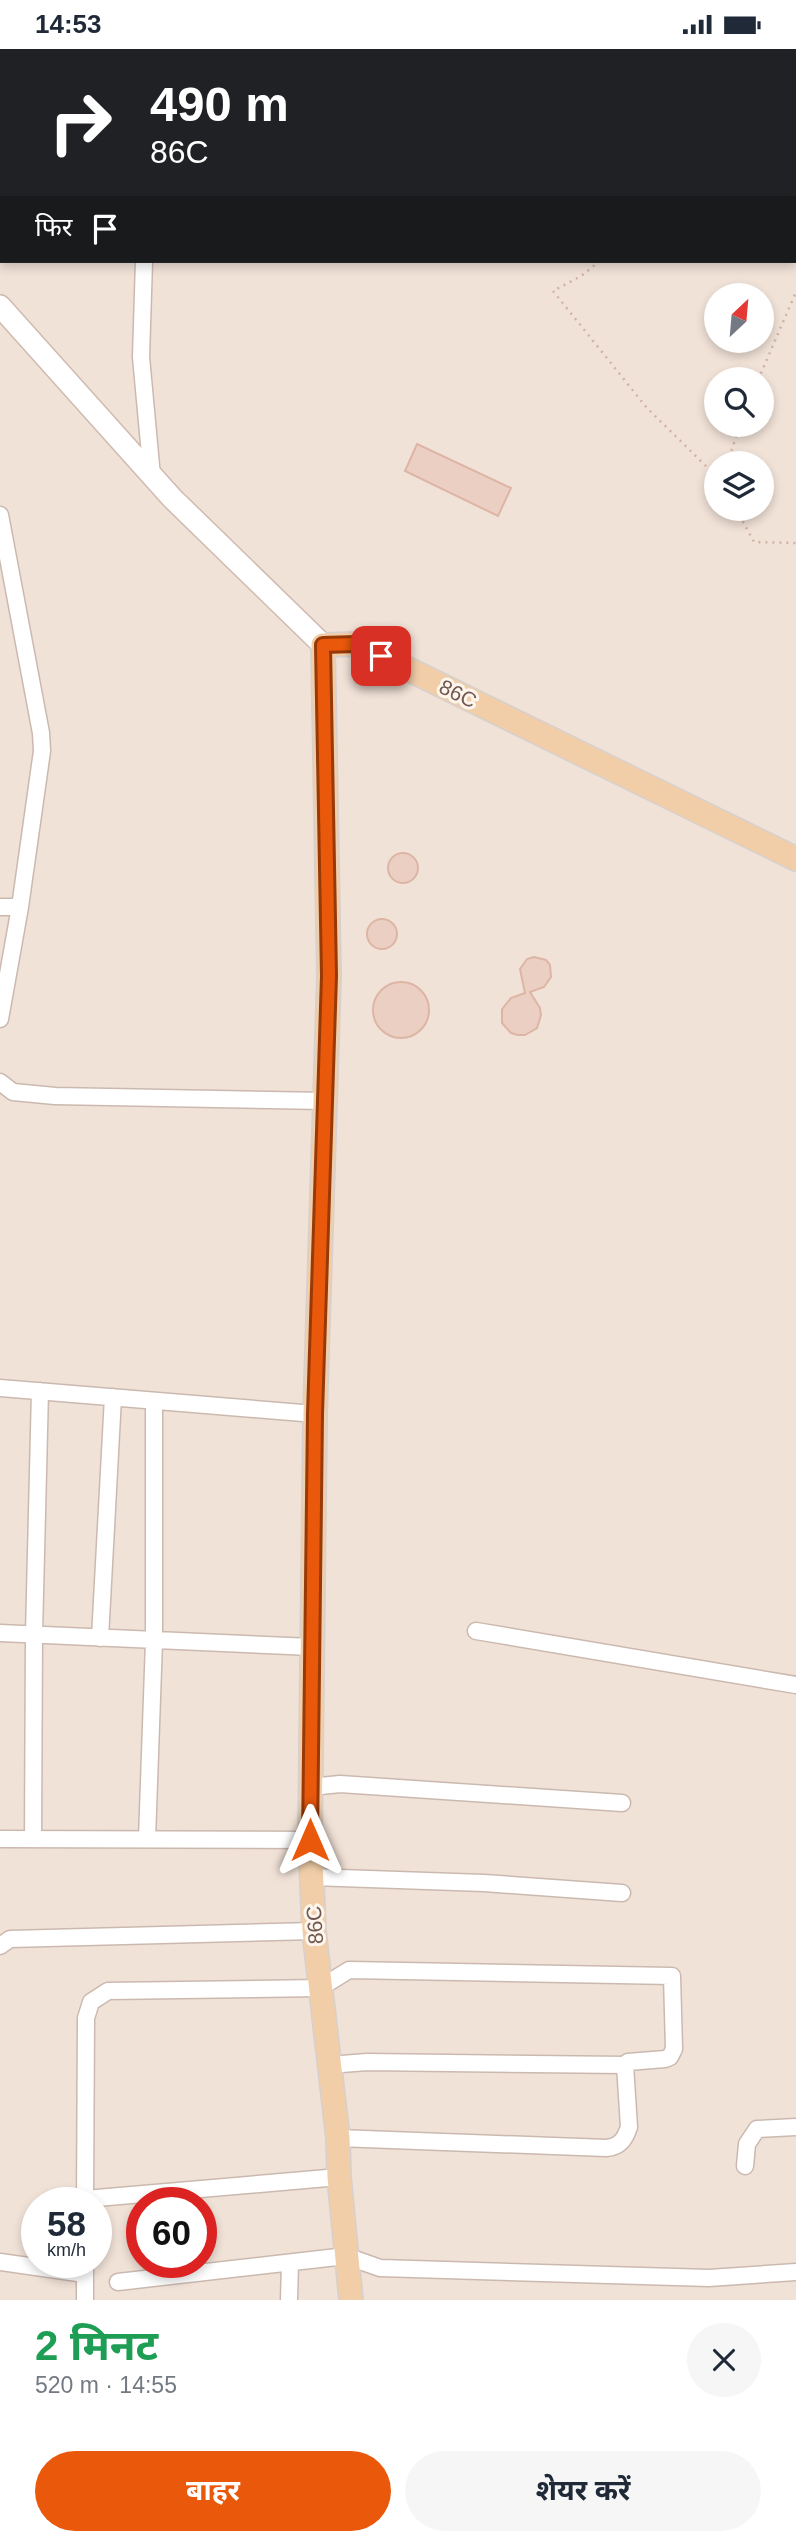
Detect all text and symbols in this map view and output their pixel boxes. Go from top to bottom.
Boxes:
text: 14:53 [35,9,102,39]
icon: right [35,77,126,168]
text: 490 m [150,77,289,131]
text: 86C [150,134,209,170]
icon: arrive [86,210,124,248]
text: फिर [35,212,72,242]
north arrow [704,283,774,353]
map controls [704,283,774,521]
button: search [704,367,774,437]
button: layers [704,451,774,521]
pin [351,626,411,686]
icon: arrive [362,637,400,675]
street label: 86C [436,675,481,712]
position arrow [273,1803,347,1877]
street label: 86C [302,1905,327,1945]
speed limit sign: 60 [126,2187,217,2278]
text: 58 [47,2204,86,2243]
text: km/h [47,2240,86,2260]
text: 2 मिनट [35,2322,158,2369]
button: close [687,2323,761,2397]
text: 520 m · 14:55 [35,2372,177,2398]
button: बाहर [35,2451,391,2531]
button: शेयर करें [405,2451,761,2531]

